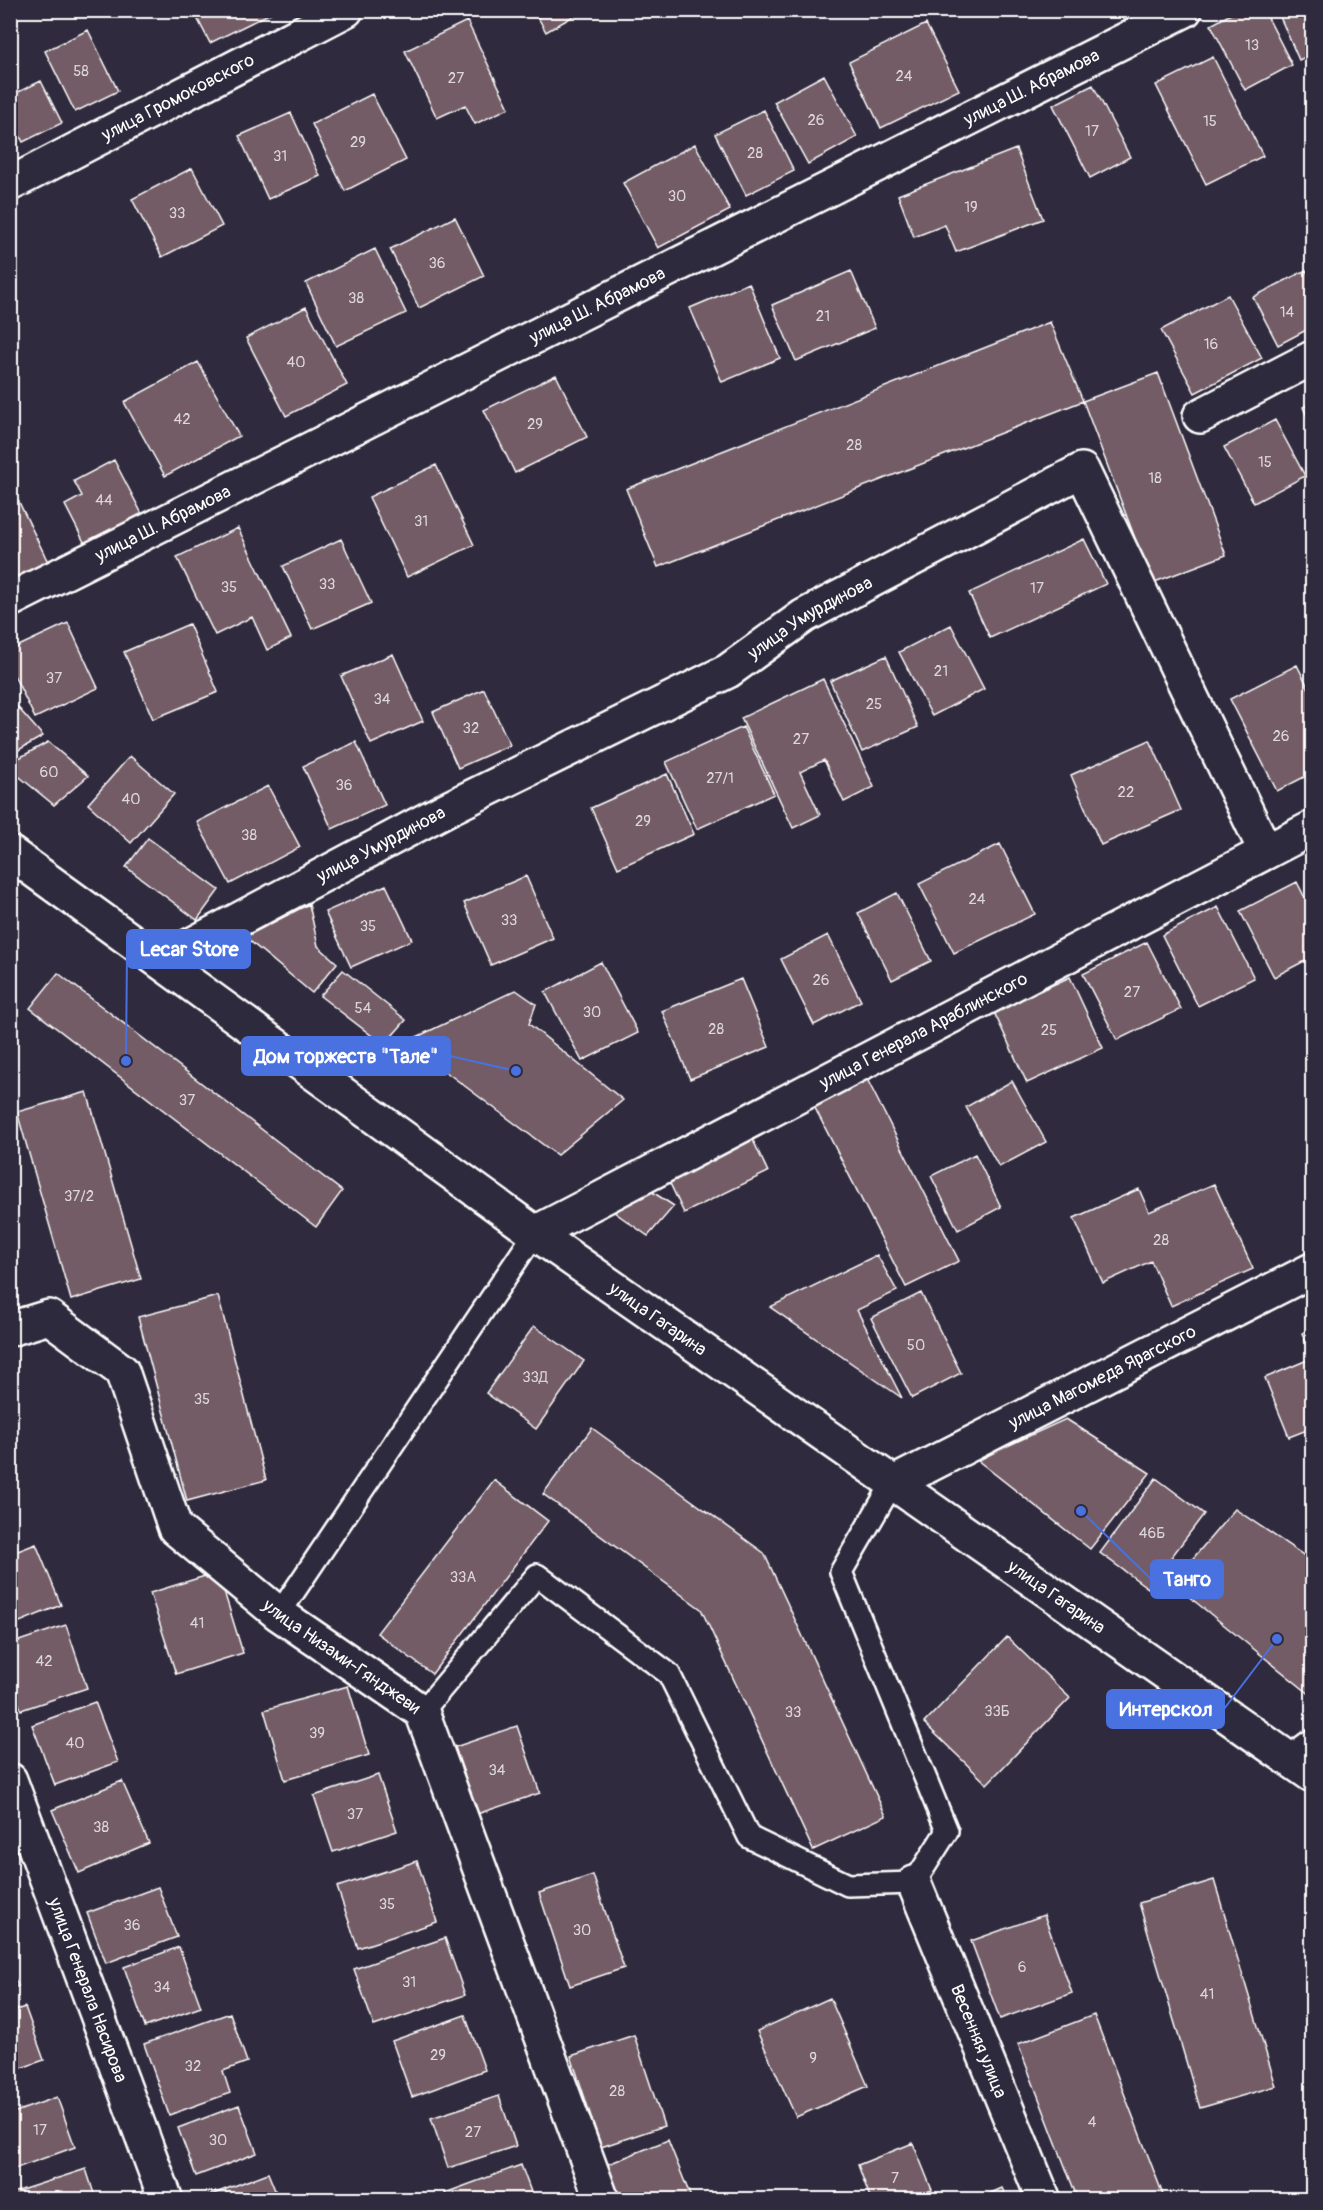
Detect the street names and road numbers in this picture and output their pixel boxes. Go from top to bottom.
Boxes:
street label: улица Ш. Абрамова [959,44,1103,132]
street label: улица Громоковского [97,48,259,147]
street label: улица Ш. Абрамова [525,262,669,350]
street label: улица Ш. Абрамова [90,480,235,568]
street label: улица Умурдинова [743,571,876,666]
street label: улица Умурдинова [312,801,449,889]
street label: улица Генерала Араблинского [815,967,1032,1095]
street label: улица Гагарина [603,1277,711,1361]
street label: улица Магомеда Ярагского [1004,1320,1200,1435]
street label: улица Гагарина [1002,1555,1110,1639]
street label: улица Низами-Гянджеви [257,1594,425,1720]
street label: улица Генерала Насирова [42,1894,132,2086]
street label: Весенняя улица [945,1981,1012,2102]

